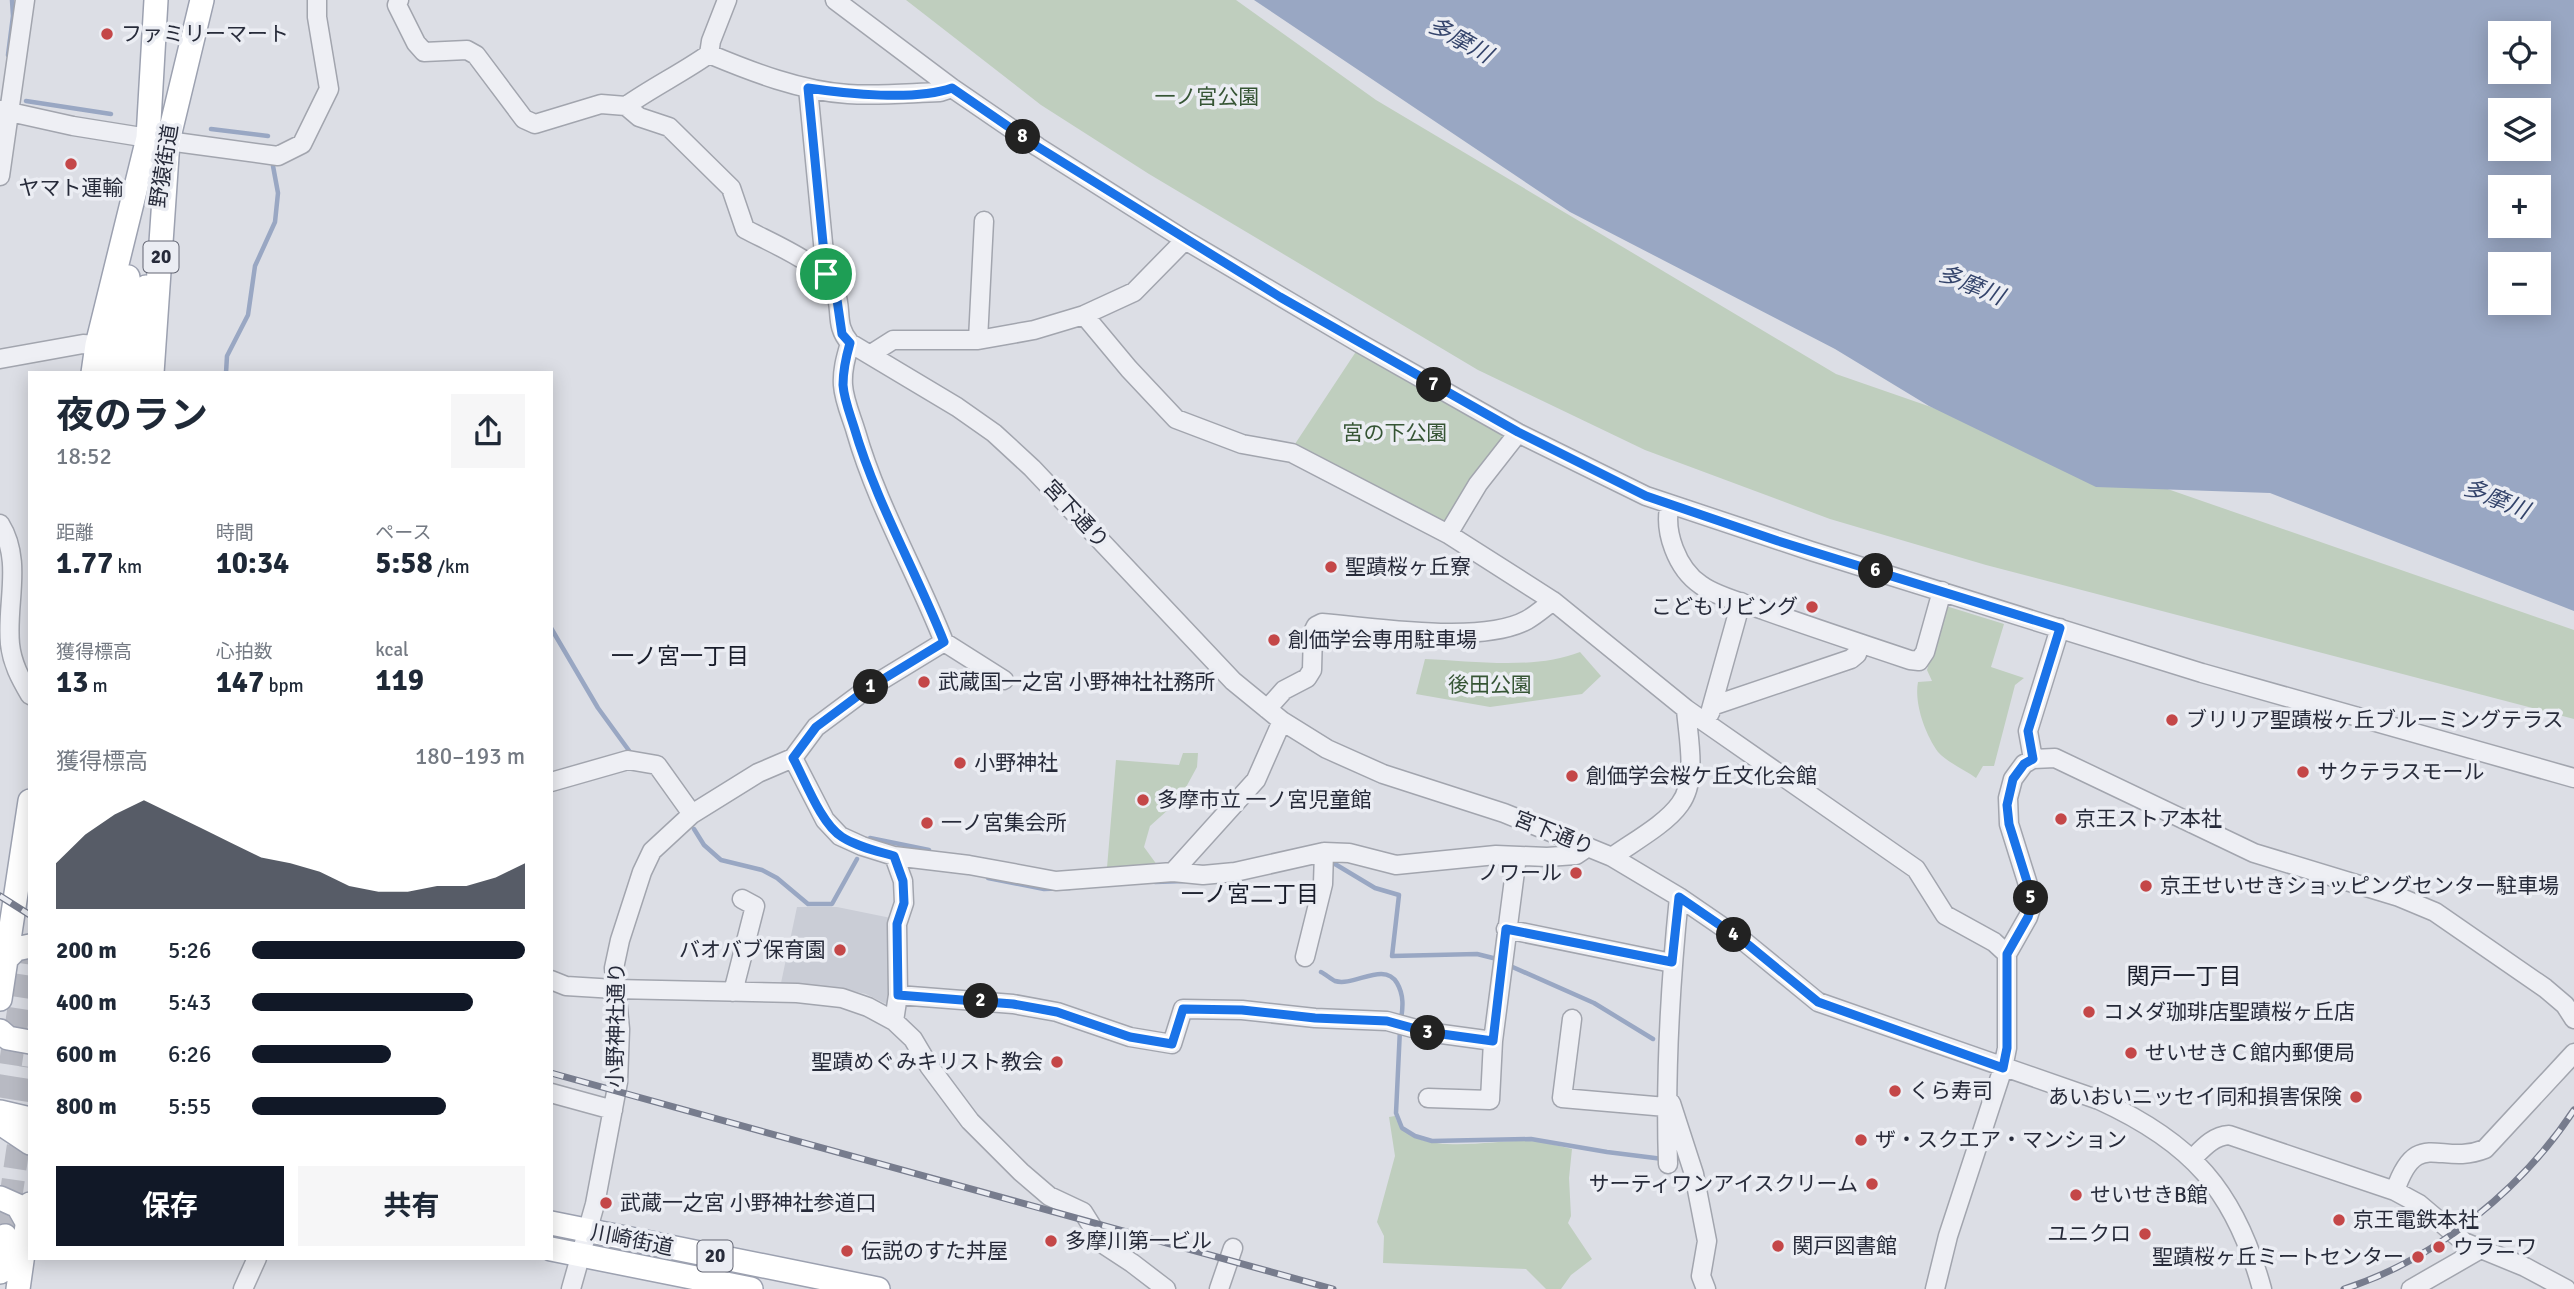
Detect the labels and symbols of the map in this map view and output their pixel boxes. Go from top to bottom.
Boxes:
water label: 多摩川 [1423,11,1500,71]
place label: ファミリーマート [121,21,289,47]
marker: ファミリーマート [99,26,115,42]
park label: 一ノ宮公園 [1155,84,1260,110]
pin: 8 [1006,120,1040,154]
street label: 野猿街道 [145,122,183,210]
marker: ヤマト運輸 [63,156,79,172]
place label: ヤマト運輸 [19,175,124,201]
road number: 20 [144,242,178,272]
pin [796,244,856,304]
water label: 多摩川 [1934,259,2011,312]
pin: 7 [1416,368,1452,402]
park label: 宮の下公園 [1343,420,1448,446]
water label: 多摩川 [2459,473,2536,526]
street label: 宮下通り [1038,474,1114,554]
place label: 聖蹟桜ヶ丘寮 [1345,554,1471,580]
pin: 6 [1858,554,1894,588]
marker: 聖蹟桜ヶ丘寮 [1323,559,1339,575]
place label: こどもリビング [1651,594,1798,620]
marker: こどもリビング [1804,599,1820,615]
place label: 創価学会専用駐車場 [1288,627,1477,653]
marker: 創価学会専用駐車場 [1266,632,1282,648]
district label: 一ノ宮一丁目 [611,642,749,671]
place label: 武蔵国一之宮 小野神社社務所 [938,669,1216,695]
pin: 1 [854,670,888,704]
park label: 後田公園 [1448,672,1532,698]
marker: 武蔵国一之宮 小野神社社務所 [916,674,932,690]
place label: ブリリア聖蹟桜ヶ丘ブルーミングテラス [2186,707,2564,733]
marker: ブリリア聖蹟桜ヶ丘ブルーミングテラス [2164,712,2180,728]
place label: 小野神社 [974,750,1058,776]
marker: 小野神社 [952,755,968,771]
place label: サクテラスモール [2317,759,2485,785]
place label: 創価学会桜ケ丘文化会館 [1586,763,1817,789]
marker: サクテラスモール [2295,764,2311,780]
marker: 創価学会桜ケ丘文化会館 [1564,768,1580,784]
place label: 多摩市立 一ノ宮児童館 [1157,787,1372,813]
marker: 多摩市立 一ノ宮児童館 [1135,792,1151,808]
street label: 宮下通り [1510,805,1598,861]
place label: 京王ストア本社 [2075,806,2222,832]
place label: 一ノ宮集会所 [941,810,1067,836]
marker: 京王ストア本社 [2053,811,2069,827]
marker: 一ノ宮集会所 [919,815,935,831]
place label: ノワール [1478,860,1562,886]
marker: ノワール [1568,865,1584,881]
place label: 京王せいせきショッピングセンター駐車場 [2160,873,2559,899]
marker: 京王せいせきショッピングセンター駐車場 [2138,878,2154,894]
district label: 一ノ宮二丁目 [1181,880,1319,909]
pin: 5 [2014,880,2048,916]
pin: 4 [1716,918,1752,953]
place label: バオバブ保育園 [679,937,826,963]
marker: バオバブ保育園 [832,942,848,958]
street label: 小野神社通り [602,962,630,1088]
district label: 関戸一丁目 [2127,962,2242,991]
pin: 2 [964,984,998,1018]
place label: コメダ珈琲店聖蹟桜ヶ丘店 [2103,999,2355,1025]
marker: コメダ珈琲店聖蹟桜ヶ丘店 [2081,1004,2097,1020]
pin: 3 [1410,1016,1446,1050]
place label: せいせきＣ館内郵便局 [2145,1040,2355,1066]
marker: せいせきＣ館内郵便局 [2123,1045,2139,1061]
place label: 聖蹟めぐみキリスト教会 [811,1049,1043,1075]
marker: 聖蹟めぐみキリスト教会 [1049,1054,1065,1070]
place label: くら寿司 [1909,1078,1993,1104]
marker: くら寿司 [1887,1083,1903,1099]
place label: あいおいニッセイ同和損害保険 [2048,1084,2342,1110]
marker: あいおいニッセイ同和損害保険 [2348,1089,2364,1105]
place label: ザ・スクエア・マンション [1875,1127,2127,1153]
marker: ザ・スクエア・マンション [1853,1132,1869,1148]
place label: サーティワンアイスクリーム [1589,1171,1858,1197]
marker: サーティワンアイスクリーム [1864,1176,1880,1192]
place label: せいせきB館 [2090,1182,2208,1208]
marker: せいせきB館 [2068,1187,2084,1203]
place label: 武蔵一之宮 小野神社参道口 [620,1190,877,1216]
marker: 武蔵一之宮 小野神社参道口 [598,1195,614,1211]
place label: 京王電鉄本社 [2353,1207,2479,1233]
marker: 京王電鉄本社 [2331,1212,2347,1228]
street label: 川崎街道 [588,1219,676,1261]
place label: ユニクロ [2047,1221,2131,1247]
marker: ユニクロ [2137,1226,2153,1242]
place label: 多摩川第一ビル [1065,1228,1212,1254]
marker: 多摩川第一ビル [1043,1233,1059,1249]
place label: 関戸図書館 [1792,1233,1897,1259]
place label: ウラニワ [2453,1234,2537,1260]
place label: 伝説のすた丼屋 [861,1238,1008,1264]
marker: 関戸図書館 [1770,1238,1786,1254]
marker: ウラニワ [2431,1239,2447,1255]
road number: 20 [698,1240,732,1272]
marker: 伝説のすた丼屋 [839,1243,855,1259]
place label: 聖蹟桜ヶ丘ミートセンター [2152,1244,2404,1270]
marker: 聖蹟桜ヶ丘ミートセンター [2410,1249,2426,1265]

